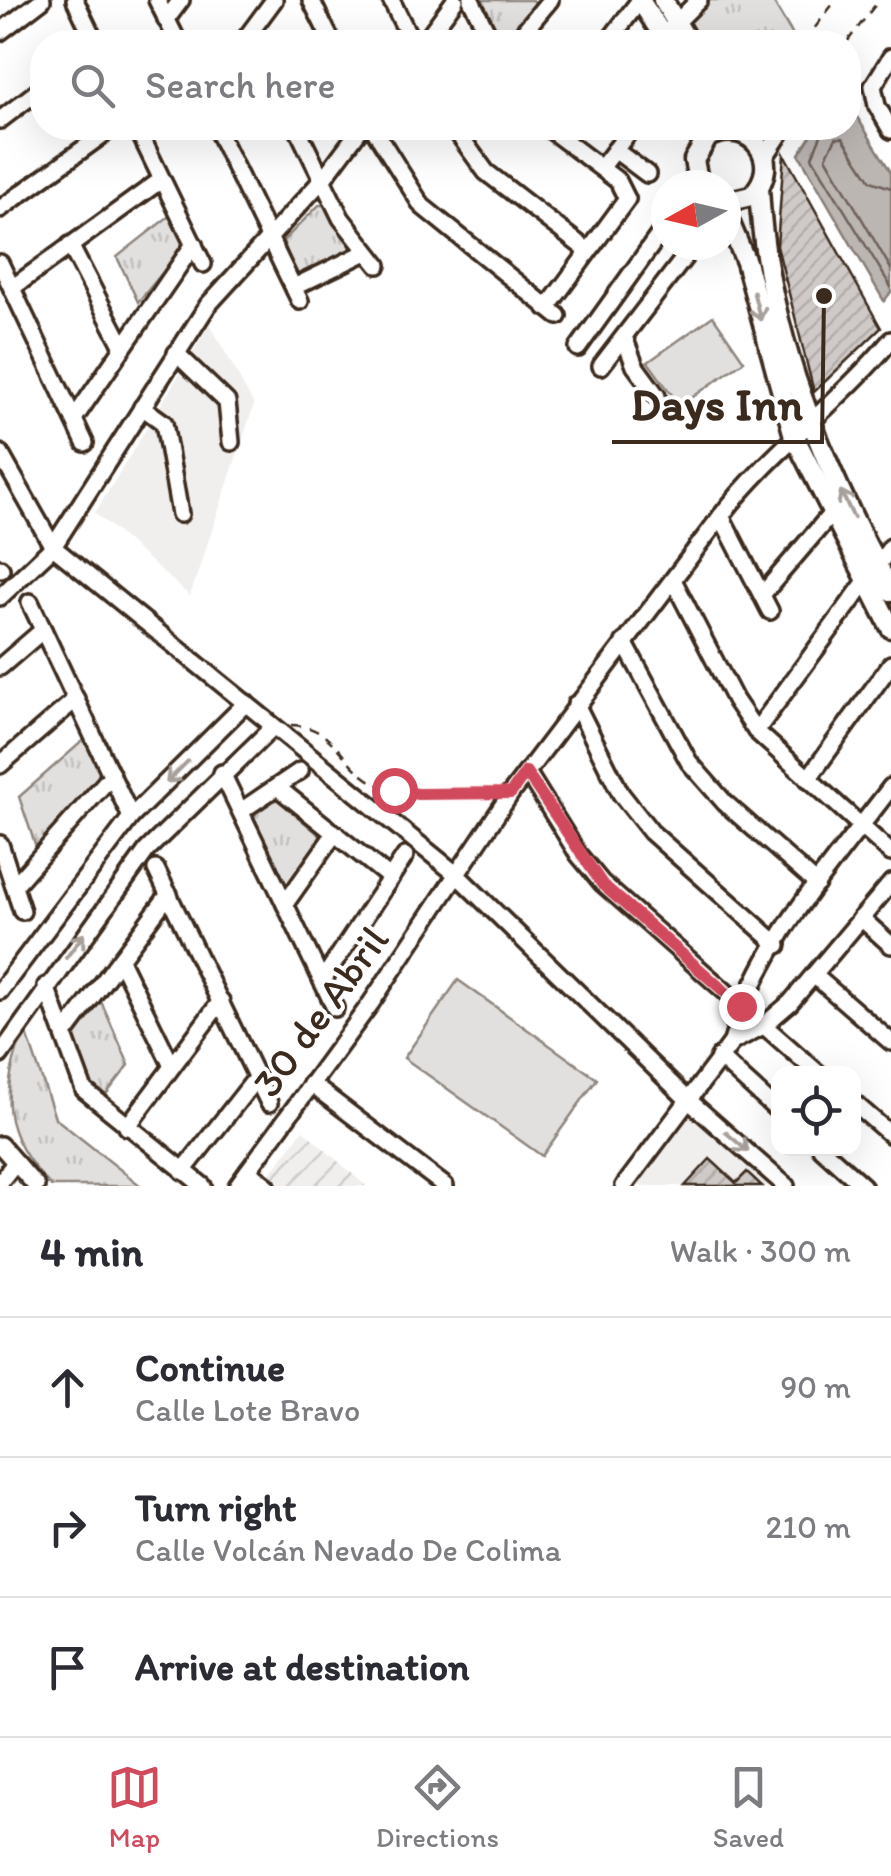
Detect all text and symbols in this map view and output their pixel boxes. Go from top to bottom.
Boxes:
search box [30,30,861,140]
icon: search [65,58,120,113]
text: Search here [145,62,336,108]
north arrow [651,170,741,260]
one-way arrow [748,290,767,321]
callout: Days Inn [612,367,822,442]
text: Days Inn [631,377,803,431]
one-way arrow [837,490,856,519]
one-way arrow [165,759,189,783]
route start [372,768,418,814]
street label: 30 de Abril [241,916,399,1106]
one-way arrow [65,933,86,960]
route end [719,984,765,1030]
map controls [771,1066,861,1156]
button: locate [771,1066,861,1156]
one-way arrow [723,1131,749,1153]
text: 4 min [40,1226,143,1277]
text: Walk · 300 m [670,1232,851,1270]
text: Continue [135,1345,285,1391]
icon: ahead [40,1360,95,1415]
text: 90 m [780,1368,851,1406]
text: Calle Lote Bravo [135,1391,360,1429]
text: Turn right [135,1485,297,1531]
icon: right [40,1500,95,1555]
text: 210 m [765,1508,851,1546]
text: Calle Volcán Nevado De Colima [135,1531,562,1569]
icon: arrive [40,1640,95,1695]
text: Arrive at destination [135,1644,470,1690]
tab: Map [107,1760,162,1854]
tab: Directions [376,1760,499,1854]
tab: Saved [713,1760,784,1854]

